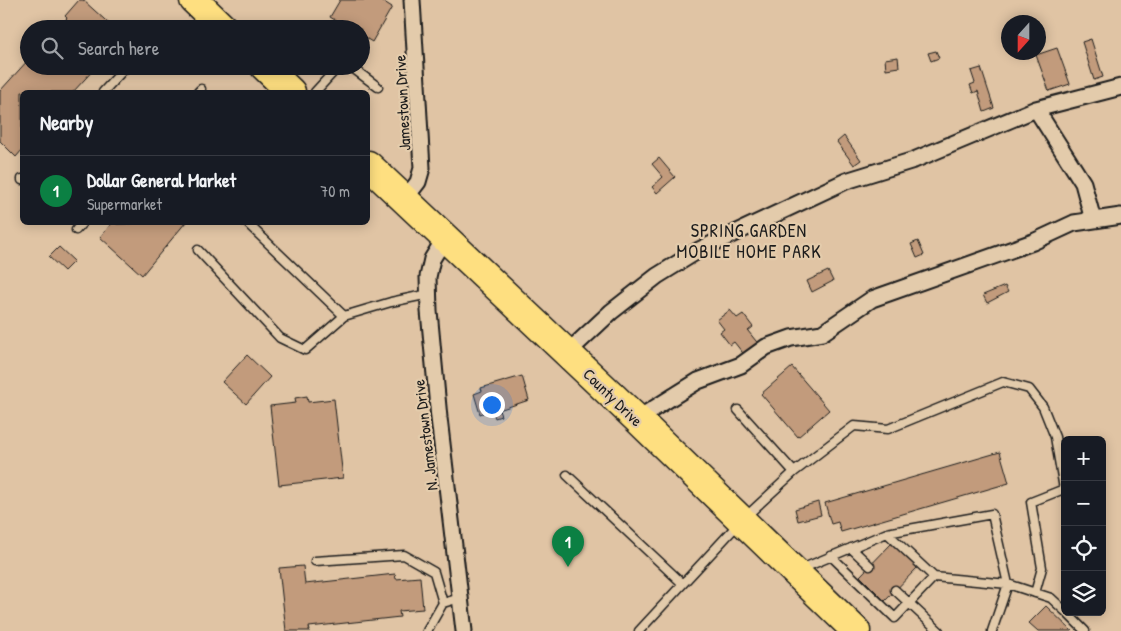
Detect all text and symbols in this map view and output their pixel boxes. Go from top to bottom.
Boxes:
north arrow [1001,15,1046,60]
search box [20,20,370,75]
icon: search [38,34,66,62]
text: Search here [78,35,159,61]
street label: Jamestown Drive [388,54,415,152]
text: Nearby [40,108,93,137]
text: Dollar General Market [87,167,236,193]
text: 1 [53,180,59,202]
text: 70 m [320,180,350,202]
text: Supermarket [87,193,162,215]
district label: SPRING GARDEN MOBILE HOME PARK [676,218,822,264]
street label: County Drive [578,363,648,431]
street label: N. Jamestown Drive [407,378,443,492]
your location [479,392,505,418]
map controls [1061,436,1106,616]
button: + [1061,436,1106,481]
button: − [1061,481,1106,526]
pin: 1 [552,526,584,567]
button: locate [1061,526,1106,571]
button: layers [1061,571,1106,616]

